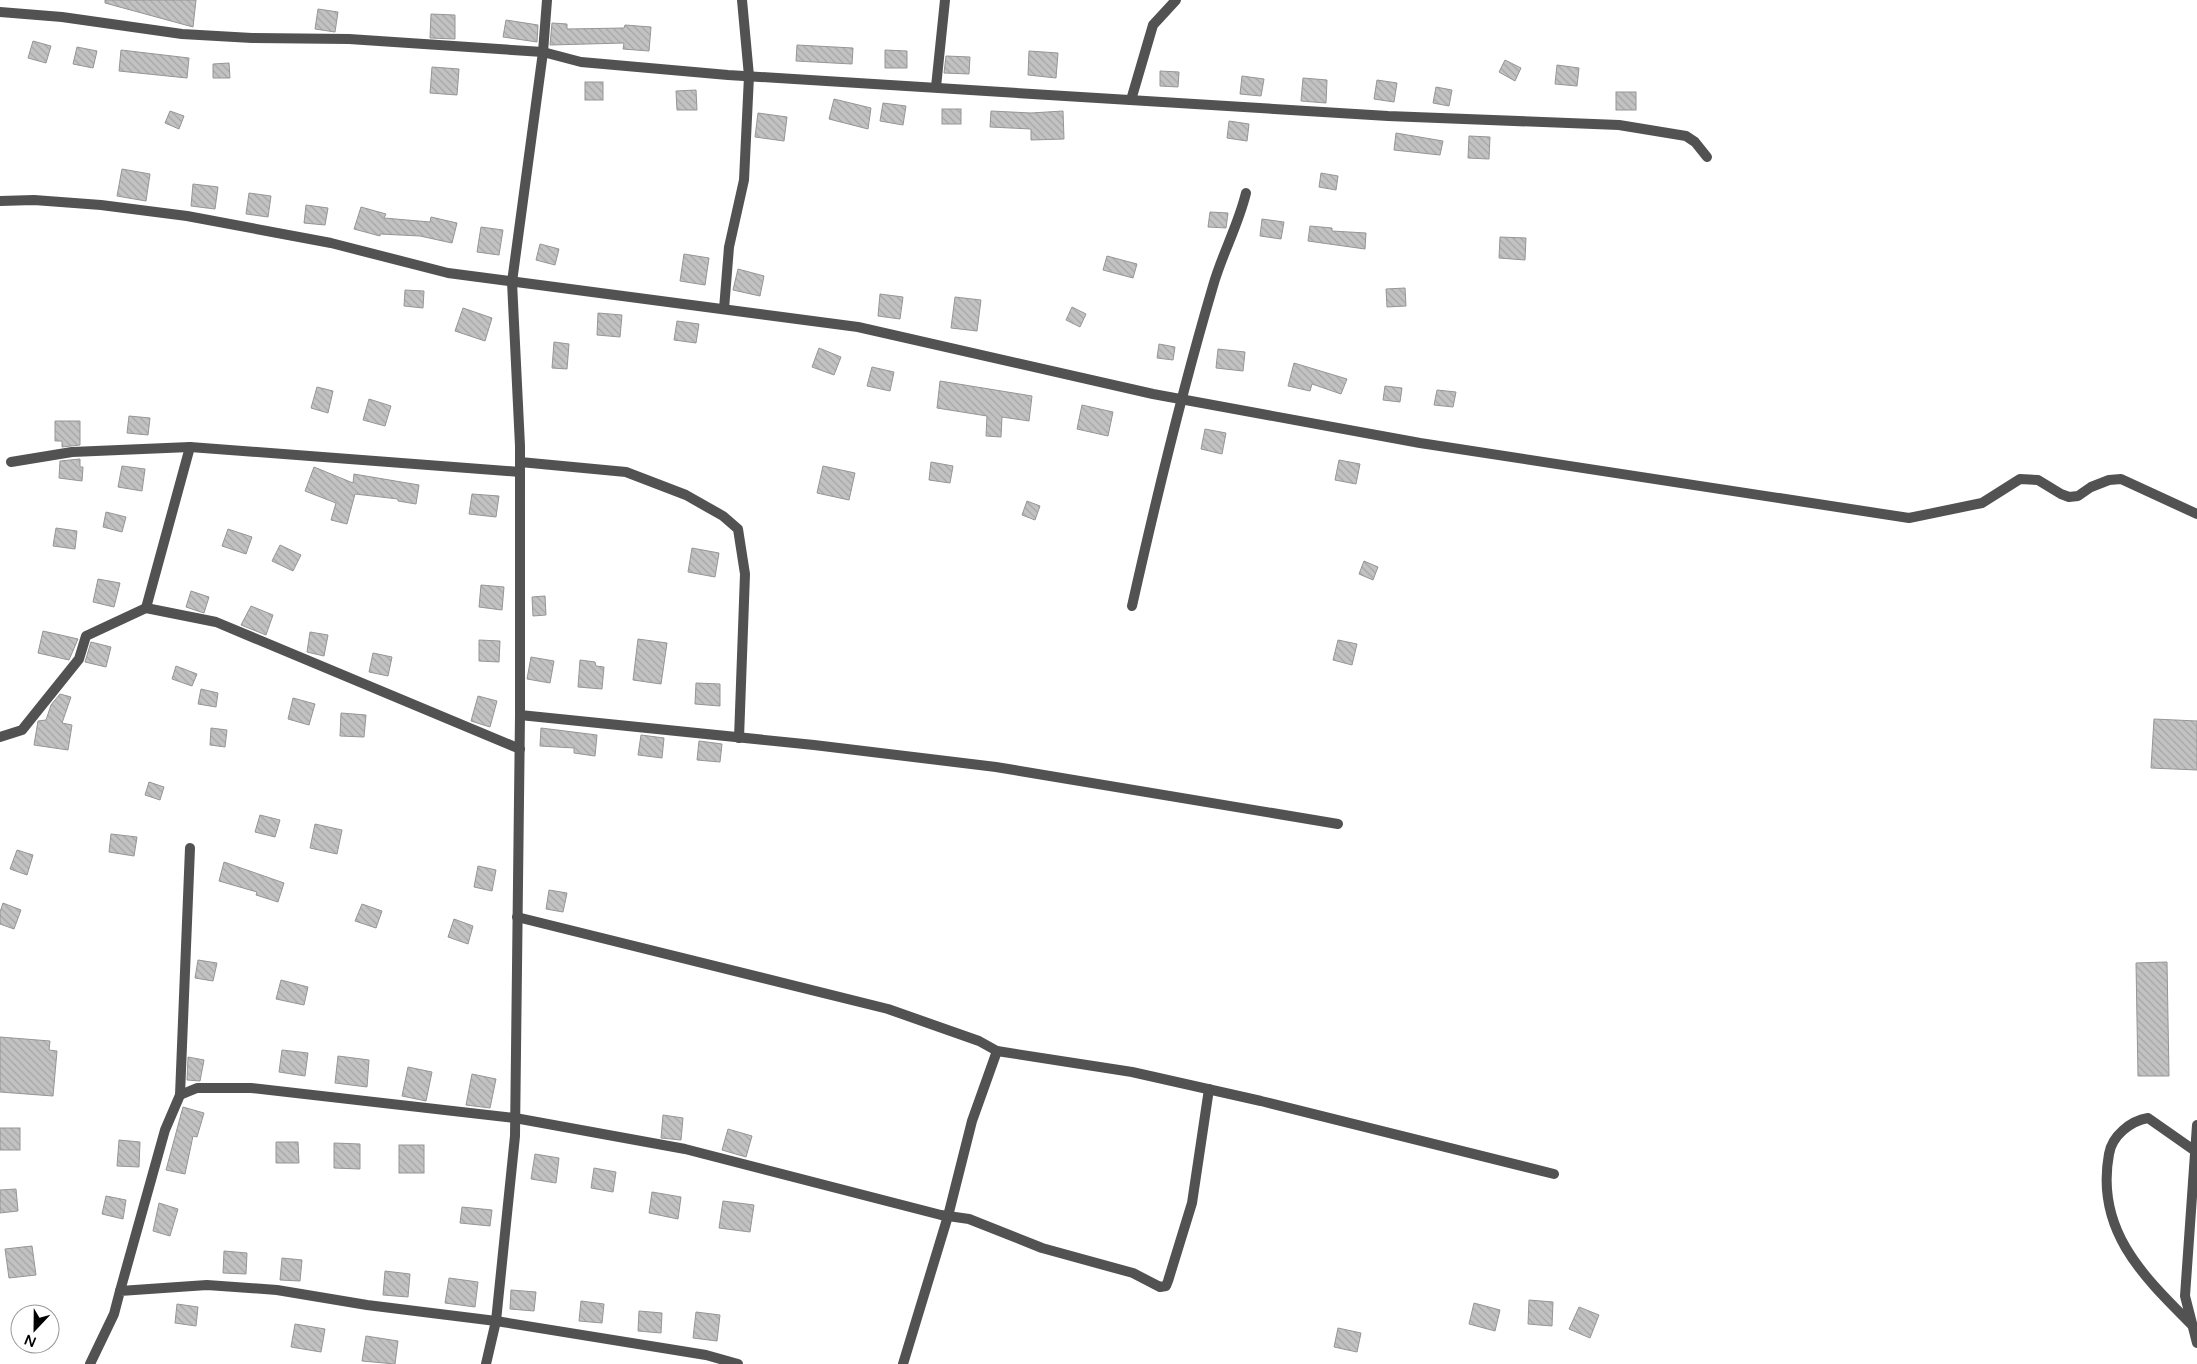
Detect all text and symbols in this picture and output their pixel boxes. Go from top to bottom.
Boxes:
north arrow [10,1304,60,1354]
text: N [22,1331,39,1351]

